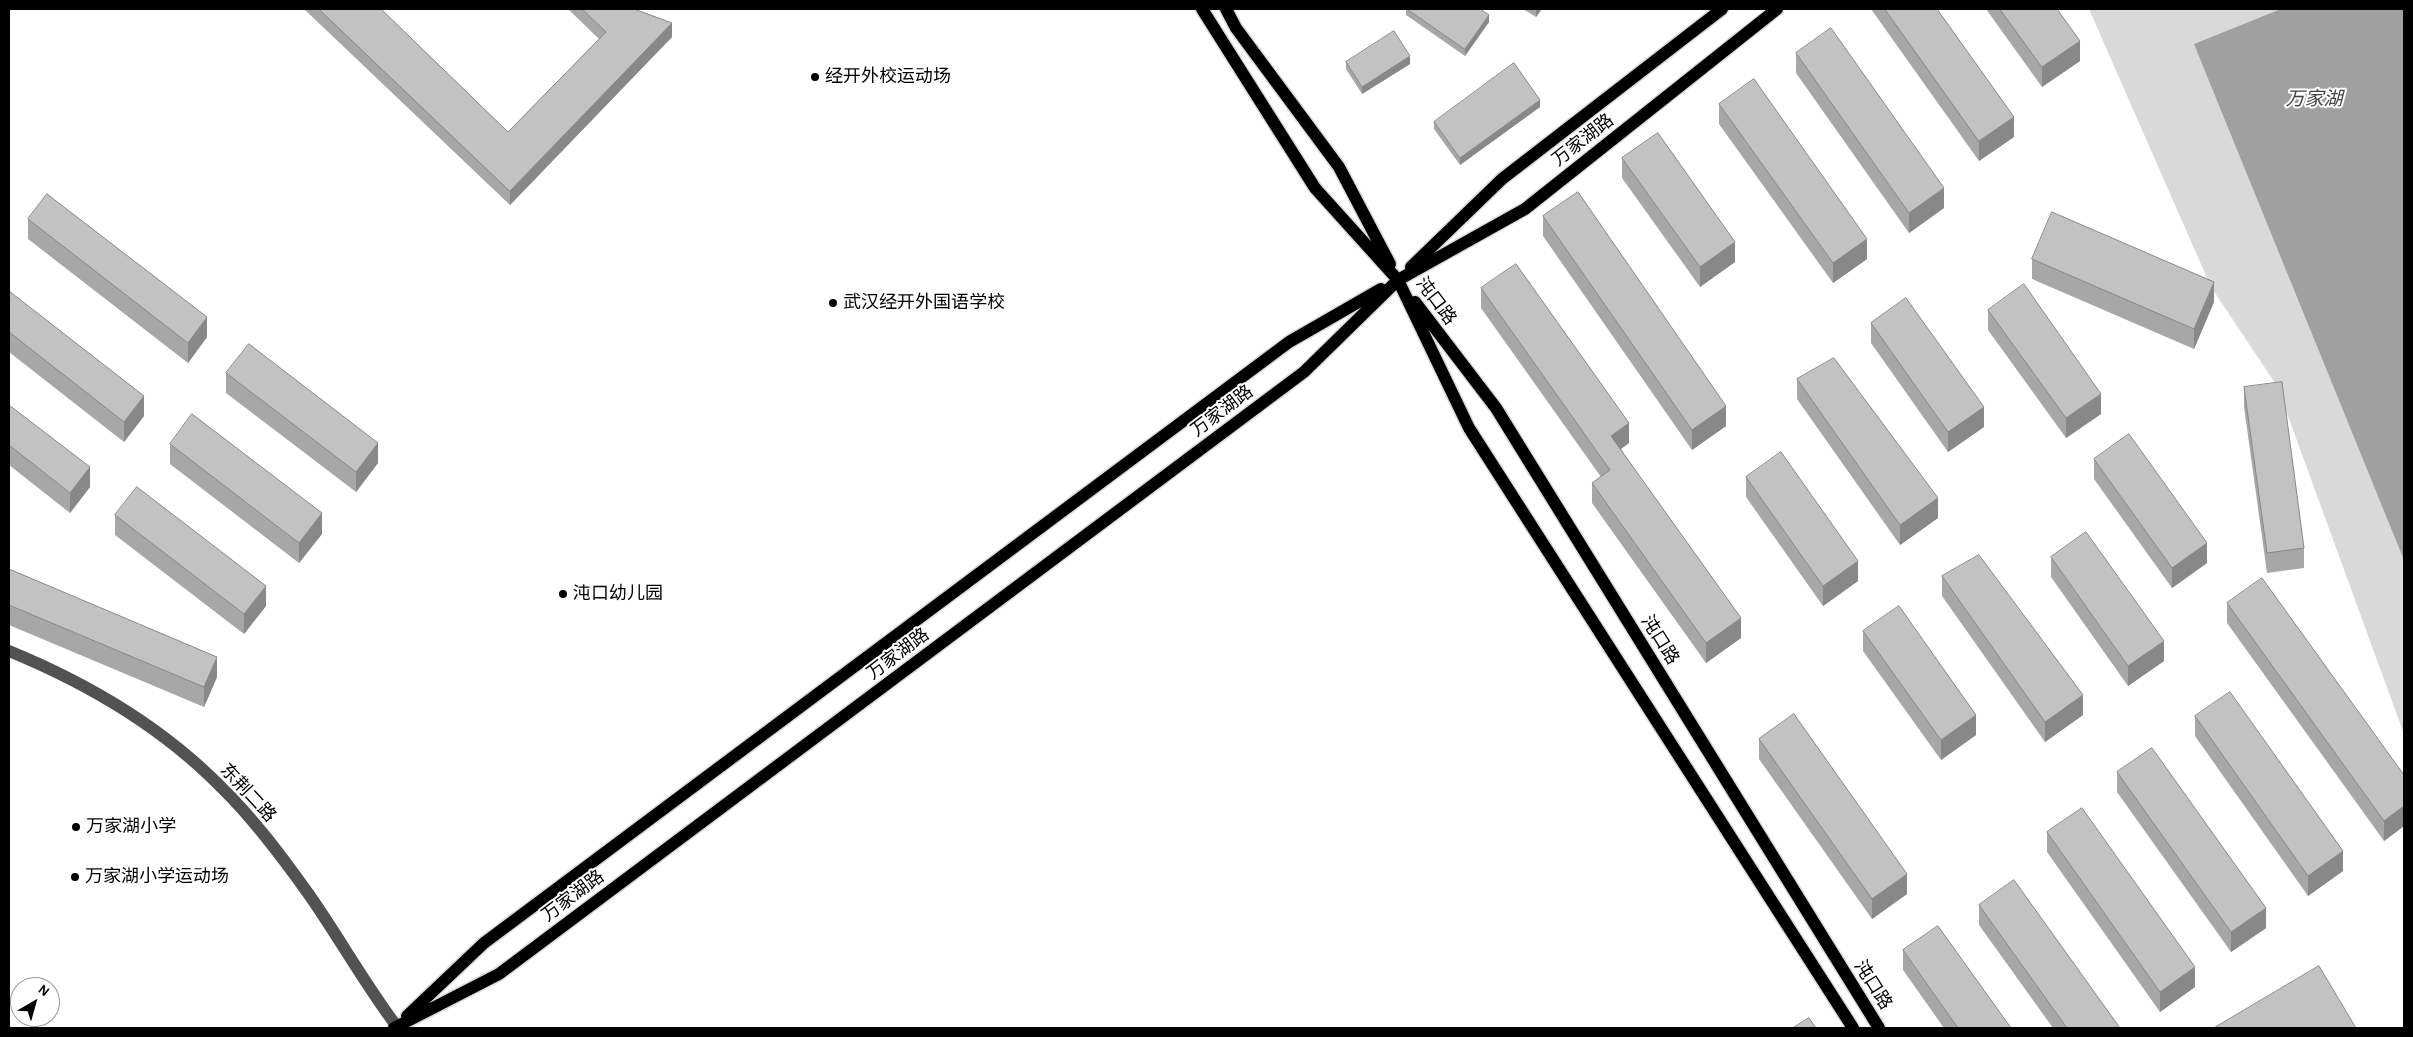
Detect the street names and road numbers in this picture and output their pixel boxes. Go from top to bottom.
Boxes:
street label: 万家湖路 [1548,109,1618,171]
street label: 沌口路 [1411,273,1461,329]
street label: 万家湖路 [1187,381,1257,441]
street label: 沌口路 [1637,611,1683,669]
street label: 万家湖路 [863,624,933,684]
street label: 东荆二路 [216,759,280,827]
street label: 万家湖路 [538,866,608,926]
street label: 沌口路 [1850,956,1896,1014]

